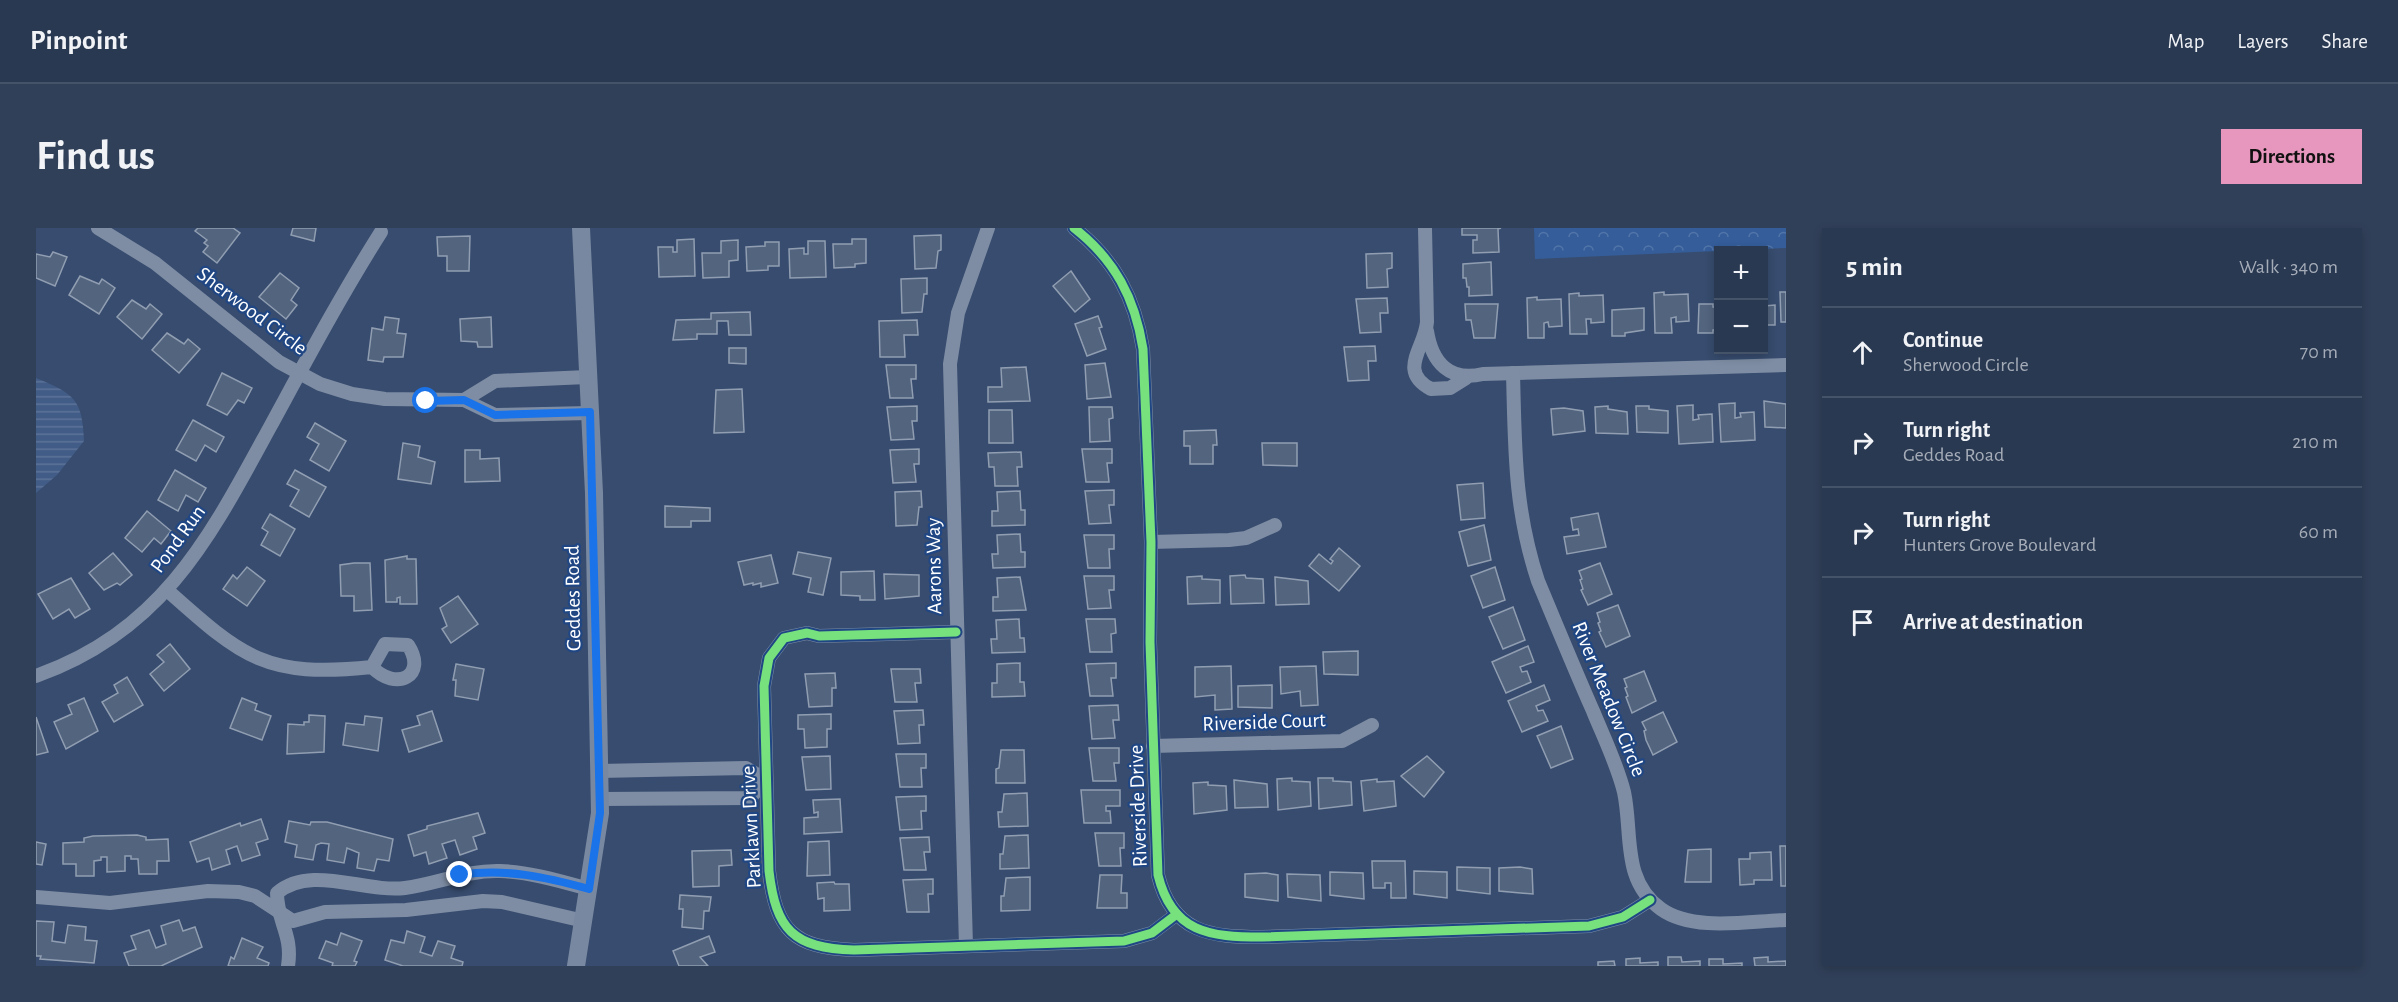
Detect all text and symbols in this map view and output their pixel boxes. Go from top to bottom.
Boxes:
text: Pinpoint [30,27,128,55]
text: Map [2168,31,2204,52]
text: Layers [2237,31,2288,52]
text: Share [2321,31,2368,52]
button: Directions [2221,129,2362,184]
text: Find us [36,135,155,177]
map controls [1714,246,1768,354]
button: + [1714,246,1768,300]
text: 5 min [1846,254,1903,280]
text: Walk · 340 m [2239,257,2338,277]
street label: Sherwood Circle [193,263,311,359]
button: − [1714,300,1768,354]
text: Continue [1903,329,1983,351]
icon: ahead [1846,336,1879,369]
text: 70 m [2300,342,2338,362]
text: Sherwood Circle [1903,355,2029,375]
route start [412,387,438,413]
text: Turn right [1903,419,1990,441]
icon: right [1846,426,1879,459]
text: 210 m [2292,432,2338,452]
text: Geddes Road [1903,445,2004,465]
street label: Pond Run [147,501,209,577]
text: Turn right [1903,509,1990,531]
icon: right [1846,516,1879,549]
street label: Aarons Way [923,518,945,614]
text: 60 m [2299,522,2338,542]
text: Hunters Grove Boulevard [1903,535,2096,555]
street label: Geddes Road [562,545,584,651]
icon: arrive [1846,606,1879,639]
text: Arrive at destination [1903,611,2083,633]
street label: River Meadow Circle [1568,619,1650,779]
street label: Riverside Court [1202,709,1326,735]
street label: Riverside Drive [1125,745,1151,867]
street label: Parklawn Drive [737,765,765,889]
route end [446,861,472,887]

